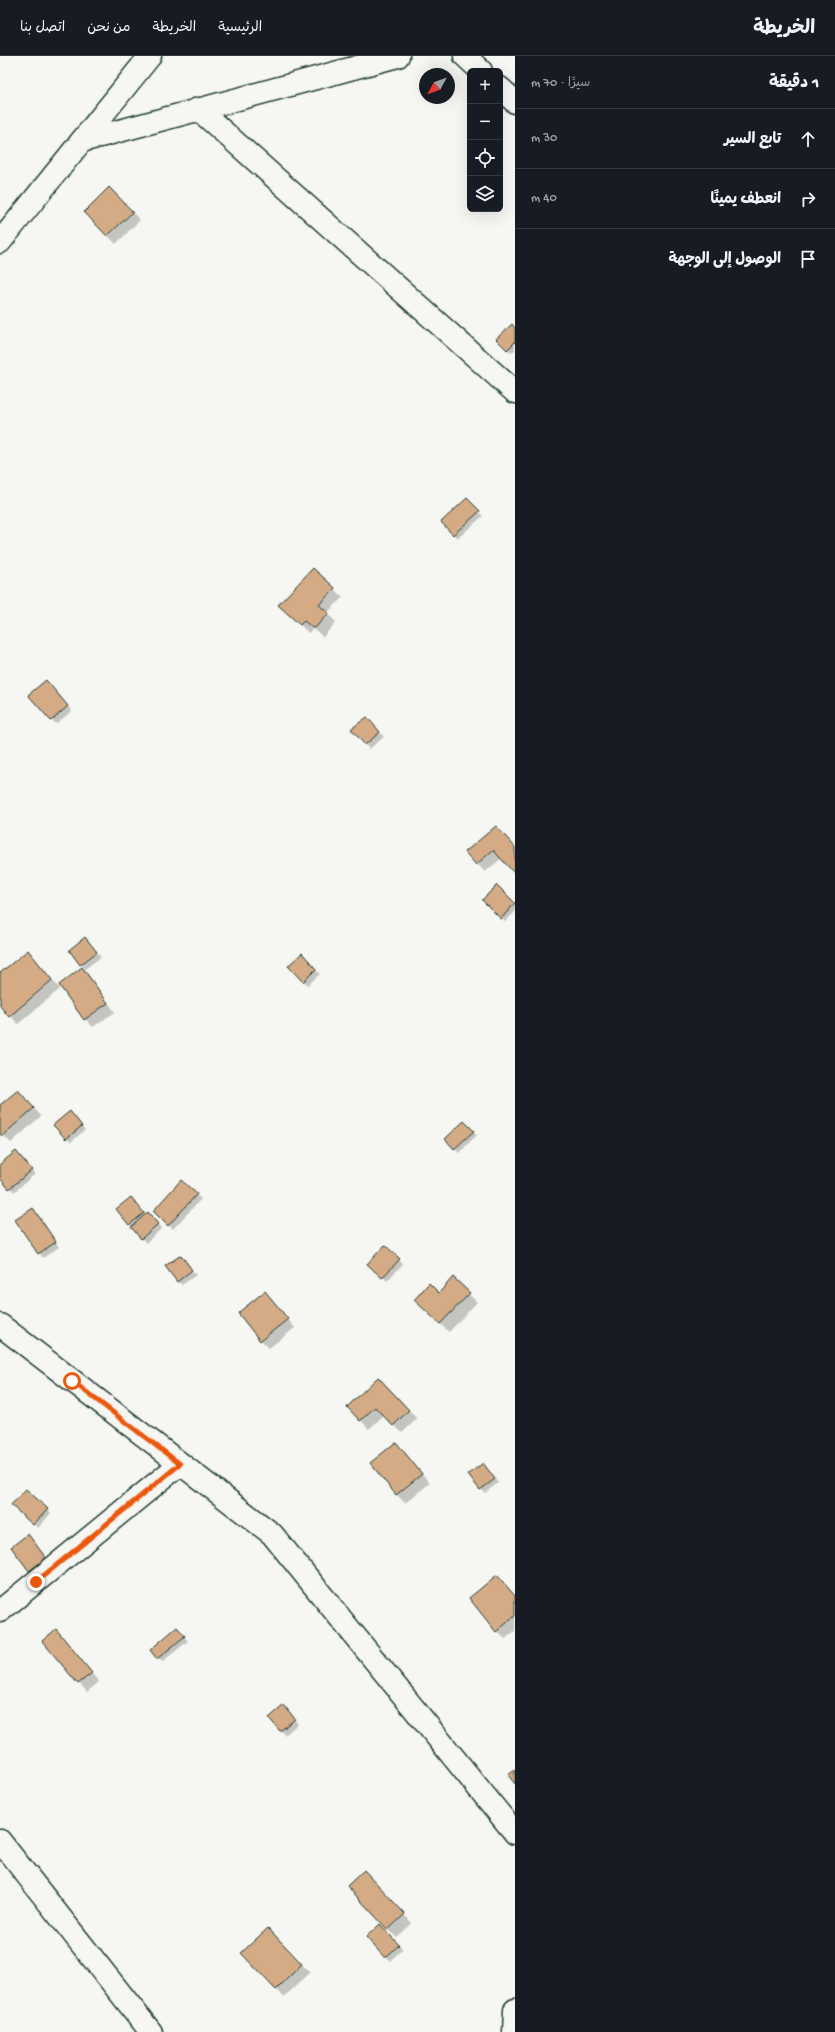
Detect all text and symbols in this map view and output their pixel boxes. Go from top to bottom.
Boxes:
text: الخريطة [753,18,815,41]
text: اتصل بنا [20,20,65,37]
text: من نحن [87,20,131,37]
text: الخريطة [153,20,196,37]
text: الرئيسية [218,20,262,37]
north arrow [419,68,455,104]
map controls [467,68,503,212]
button: + [467,68,503,104]
text: 1 دقيقة [769,74,819,94]
text: سيرًا · 70 m [531,76,590,91]
button: − [467,104,503,140]
icon: ahead [797,128,819,150]
text: 30 m [531,131,557,146]
text: تابع السير [724,131,781,149]
button: locate [467,140,503,176]
button: layers [467,176,503,212]
icon: right [797,188,819,210]
text: 40 m [531,191,557,206]
text: انعطف يمينًا [710,191,781,209]
icon: arrive [797,248,819,270]
text: الوصول إلى الوجهة [668,251,781,269]
route start [63,1372,81,1390]
route end [27,1573,45,1591]

